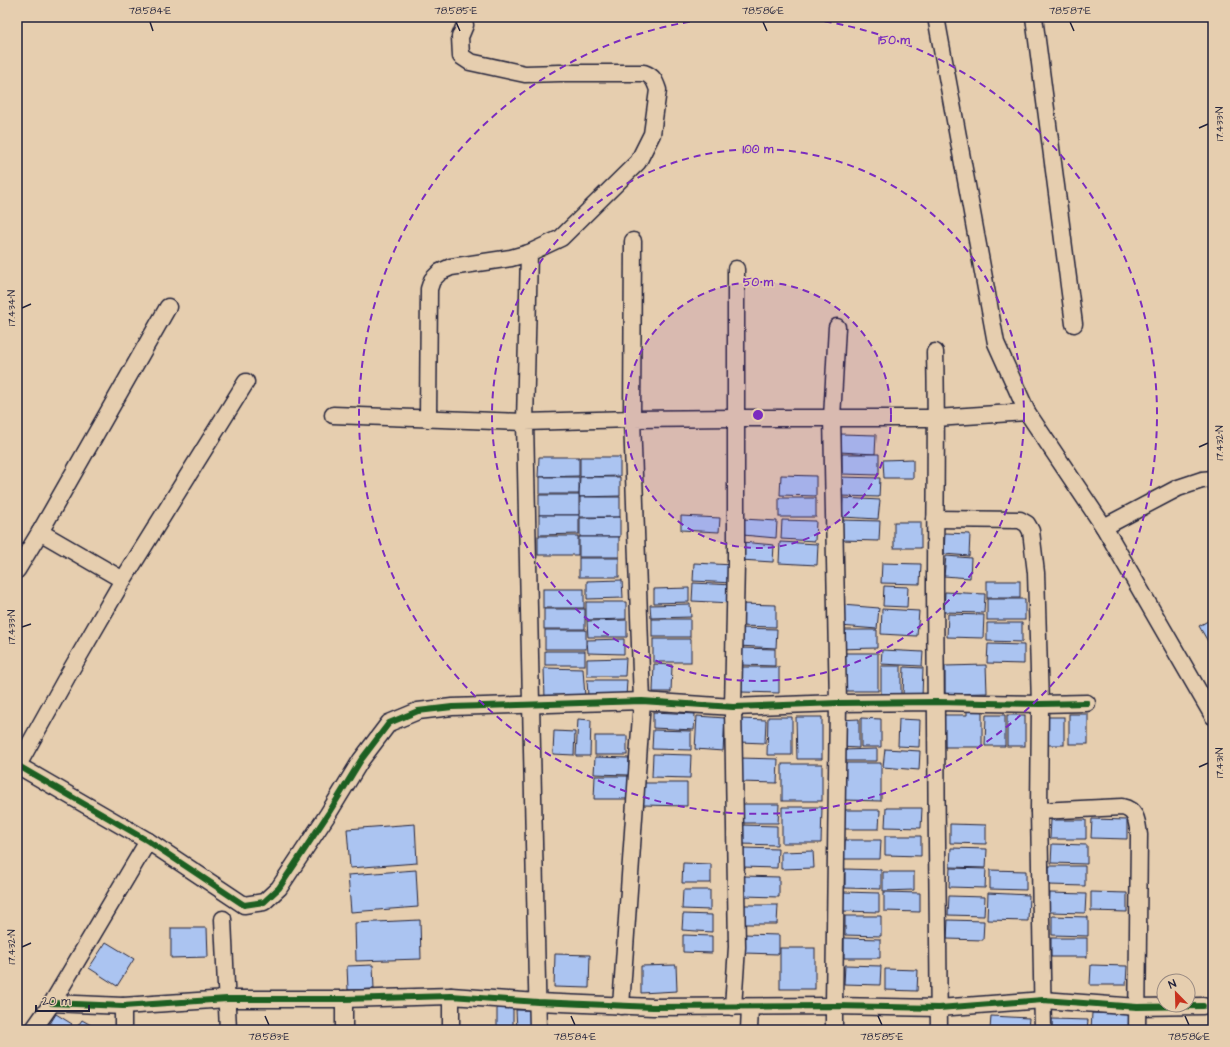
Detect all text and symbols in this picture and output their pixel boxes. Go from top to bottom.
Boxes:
text: 78.584°E [129,4,171,18]
text: 78.585°E [435,4,477,18]
text: 78.586°E [742,4,784,18]
text: 78.587°E [1049,4,1091,18]
text: 150 m [878,32,911,49]
text: 17.433°N [1213,107,1227,141]
text: 100 m [743,141,774,158]
text: 50 m [743,274,774,291]
text: 17.434°N [5,290,19,326]
centre of rings [751,408,765,422]
text: 17.432°N [1213,426,1227,460]
text: 17.433°N [5,610,19,644]
text: 17.431°N [1213,748,1227,778]
text: 17.432°N [5,930,19,964]
north arrow [1156,973,1196,1013]
text: N [1166,976,1178,993]
scale bar [36,987,89,1013]
text: 20 m [42,993,71,1010]
text: 78.583°E [249,1030,289,1044]
text: 78.584°E [554,1030,596,1044]
text: 78.585°E [861,1030,903,1044]
text: 78.586°E [1168,1030,1210,1044]

